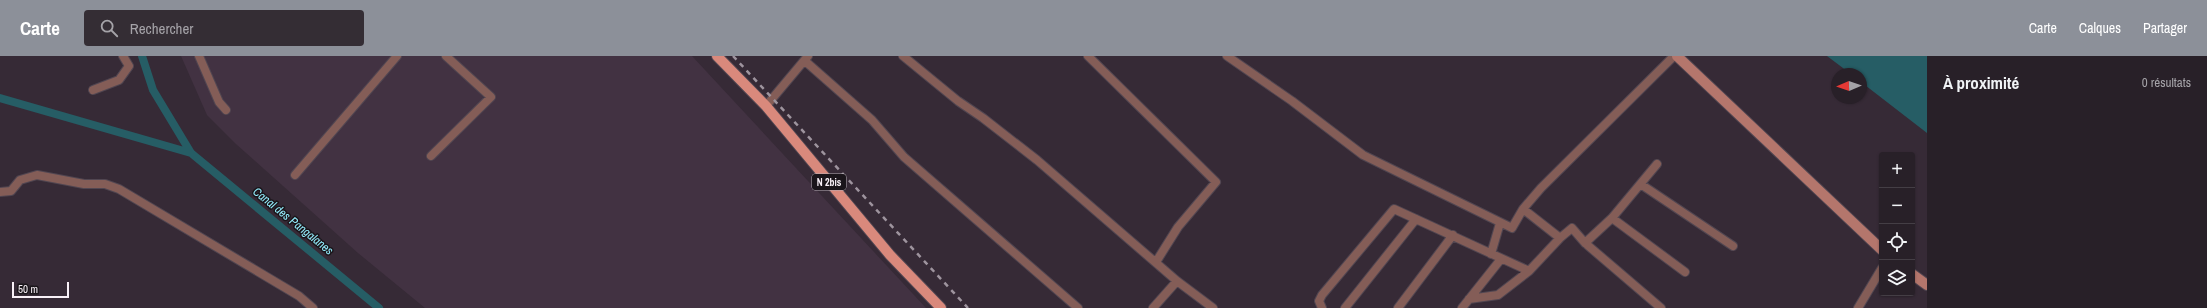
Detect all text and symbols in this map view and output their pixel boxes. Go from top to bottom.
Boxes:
search box [84,10,364,46]
text: Carte [20,15,60,41]
icon: search [98,17,120,39]
text: Rechercher [130,18,193,39]
text: Carte [2029,19,2057,37]
text: Calques [2079,19,2121,37]
text: Partager [2143,19,2187,37]
north arrow [1831,68,1867,104]
text: À proximité [1943,71,2019,94]
text: 0 résultats [2142,74,2191,91]
map controls [1879,152,1915,296]
button: + [1879,152,1915,188]
road number: N 2bis [812,174,846,190]
water label: Canal des Pangalanes [249,184,337,258]
button: − [1879,188,1915,224]
button: locate [1879,224,1915,260]
button: layers [1879,260,1915,296]
scale bar [12,280,69,299]
text: 50 m [18,282,38,296]

